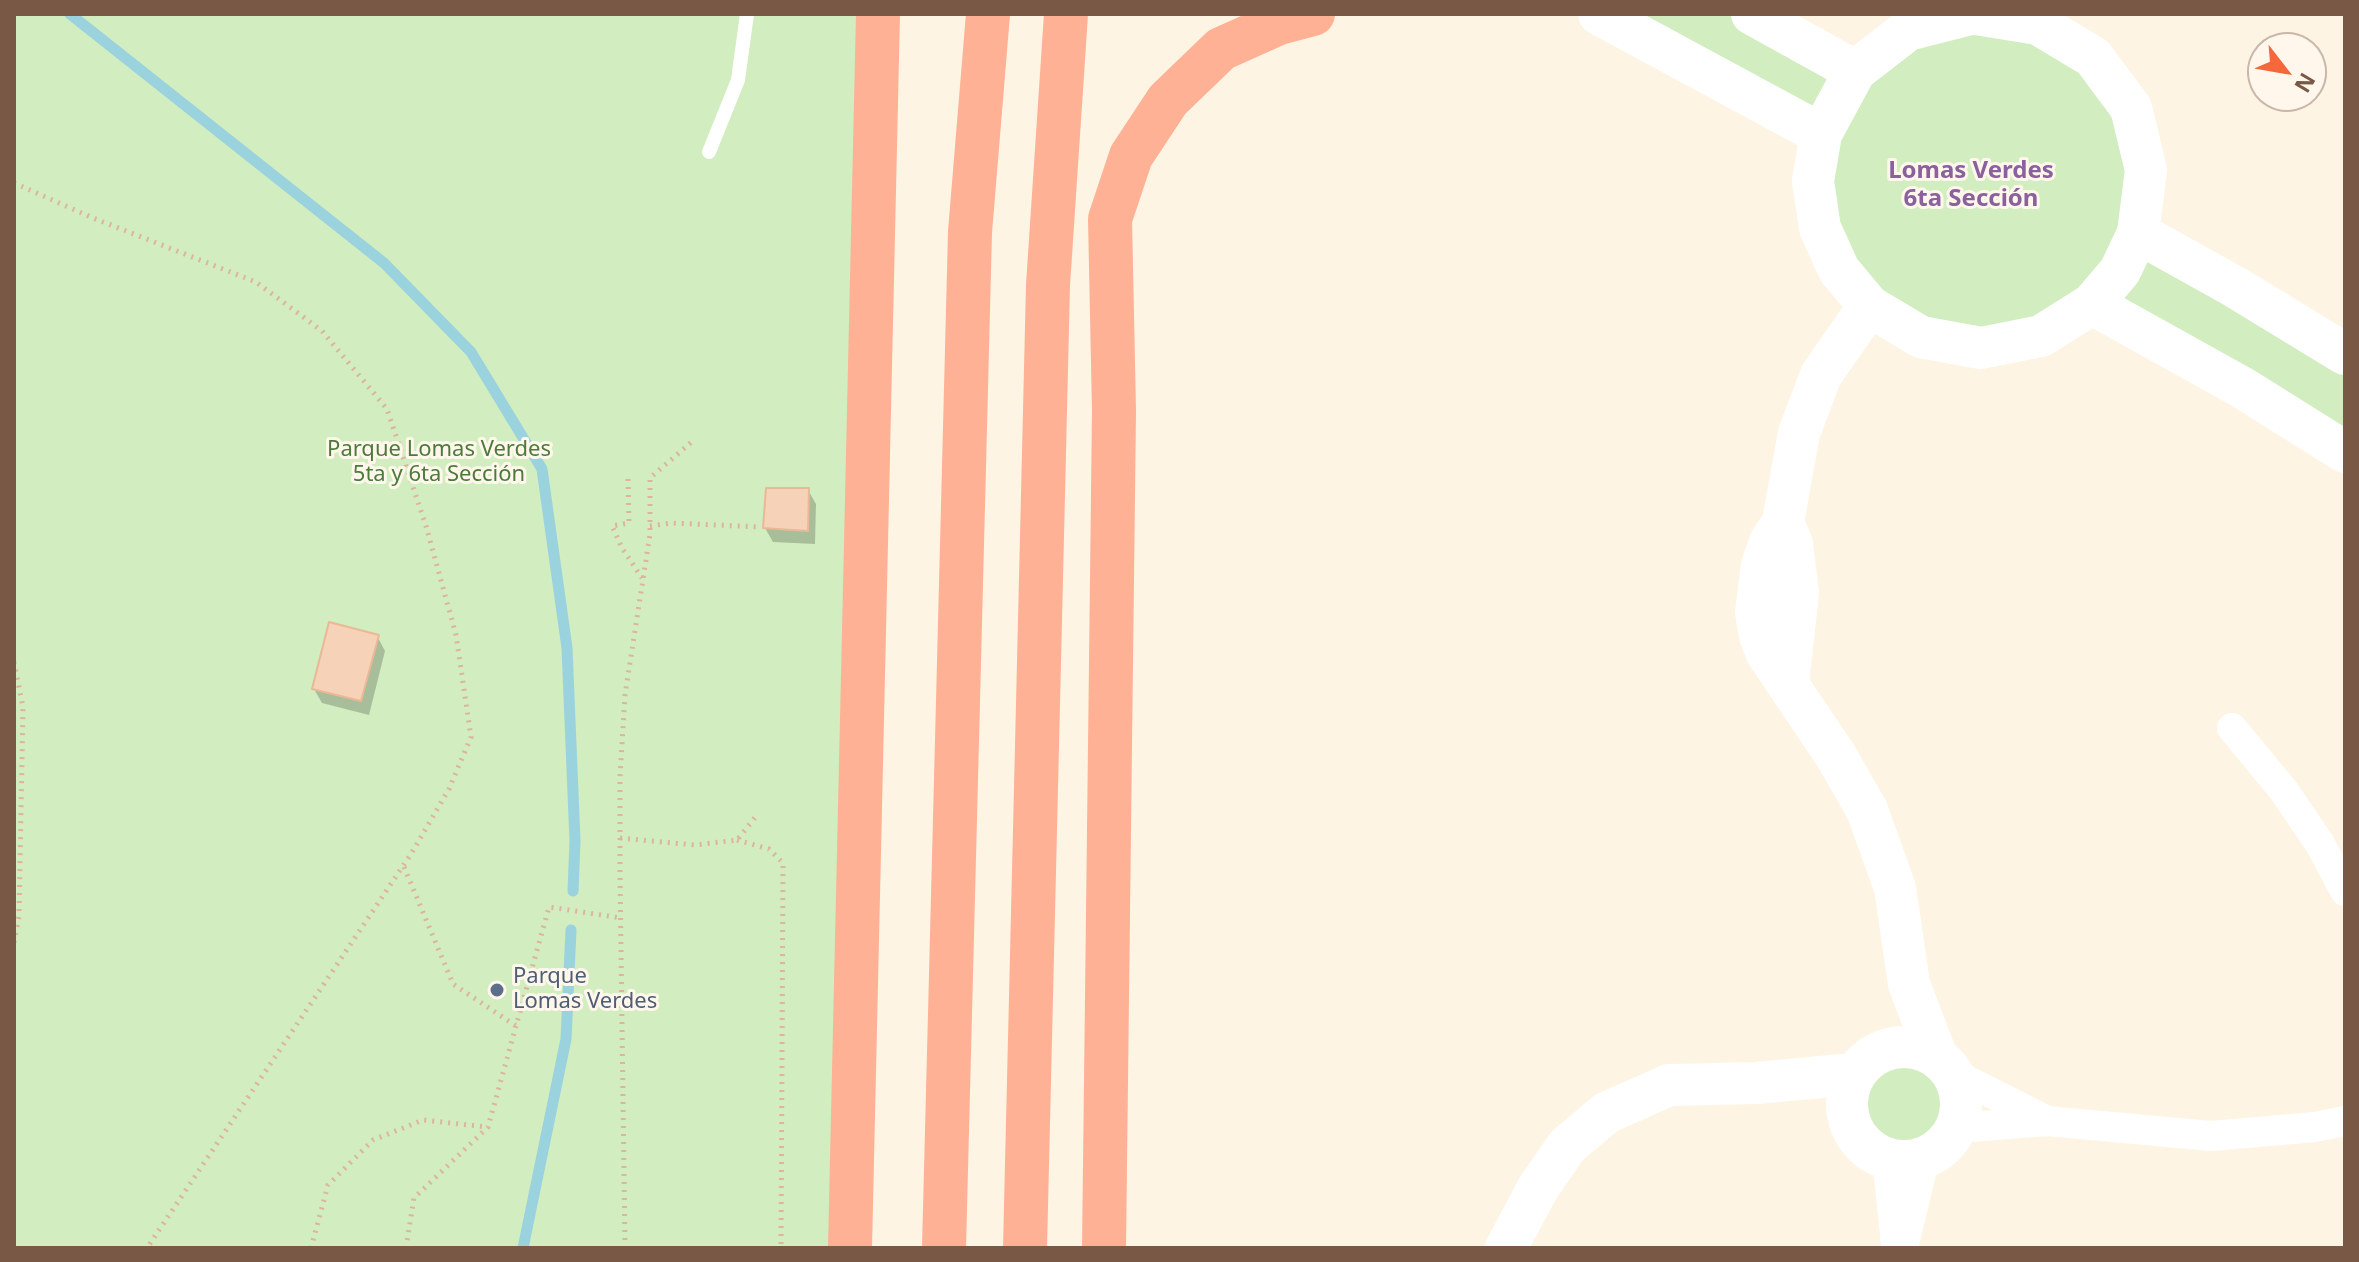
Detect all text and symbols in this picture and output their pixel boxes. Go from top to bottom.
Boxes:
north arrow [2247,32,2327,112]
text: N [2288,68,2323,99]
district label: Lomas Verdes 6ta Sección [1888,157,2054,213]
park label: Parque Lomas Verdes 5ta y 6ta Sección [327,437,551,488]
place label: Parque Lomas Verdes [513,964,657,1016]
marker: Parque Lomas Verdes [488,981,506,999]

